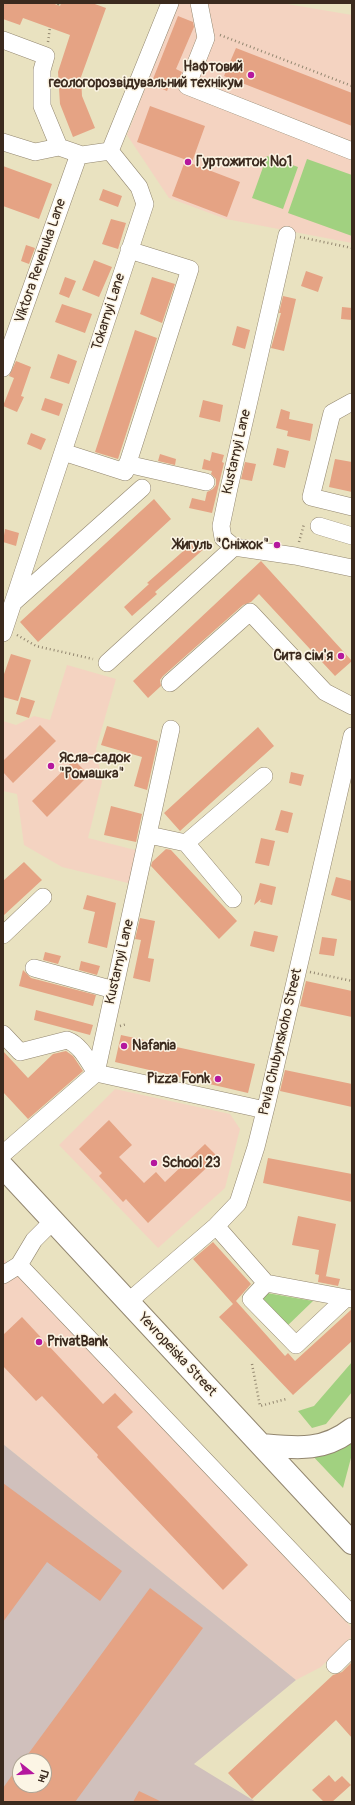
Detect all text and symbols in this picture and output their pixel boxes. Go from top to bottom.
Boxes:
place label: Нафтовий геологорозвідувальний технікум [49,59,243,92]
marker: Нафтовий геологорозвідувальний технікум [246,70,256,80]
place label: Гуртожиток №1 [196,154,292,170]
marker: Гуртожиток №1 [183,157,193,167]
street label: Viktora Revehuka Lane [12,197,70,325]
street label: Tokarnyi Lane [89,271,129,353]
street label: Kustarnyi Lane [219,408,255,496]
place label: Жигуль "Сніжок" [174,537,269,553]
marker: Жигуль "Сніжок" [272,540,282,550]
place label: Сита сім'я [273,648,333,664]
marker: Сита сім'я [336,651,346,661]
place label: Ясла-садок "Ромашка" [59,750,131,782]
marker: Ясла-садок "Ромашка" [46,761,56,771]
street label: Kustarnyi Lane [102,918,138,1006]
street label: Pavla Chubynskoho Street [256,967,306,1117]
place label: Nafania [132,1038,176,1054]
marker: Nafania [119,1041,129,1051]
place label: Pizza Fonk [147,1071,210,1087]
marker: Pizza Fonk [213,1074,223,1084]
place label: School 23 [162,1155,220,1171]
marker: School 23 [149,1158,159,1168]
street label: Yevropeiska Street [134,1310,220,1400]
place label: PrivatBank [47,1334,108,1350]
marker: PrivatBank [34,1337,44,1347]
north arrow [12,1753,52,1793]
text: Пн [35,1769,51,1784]

